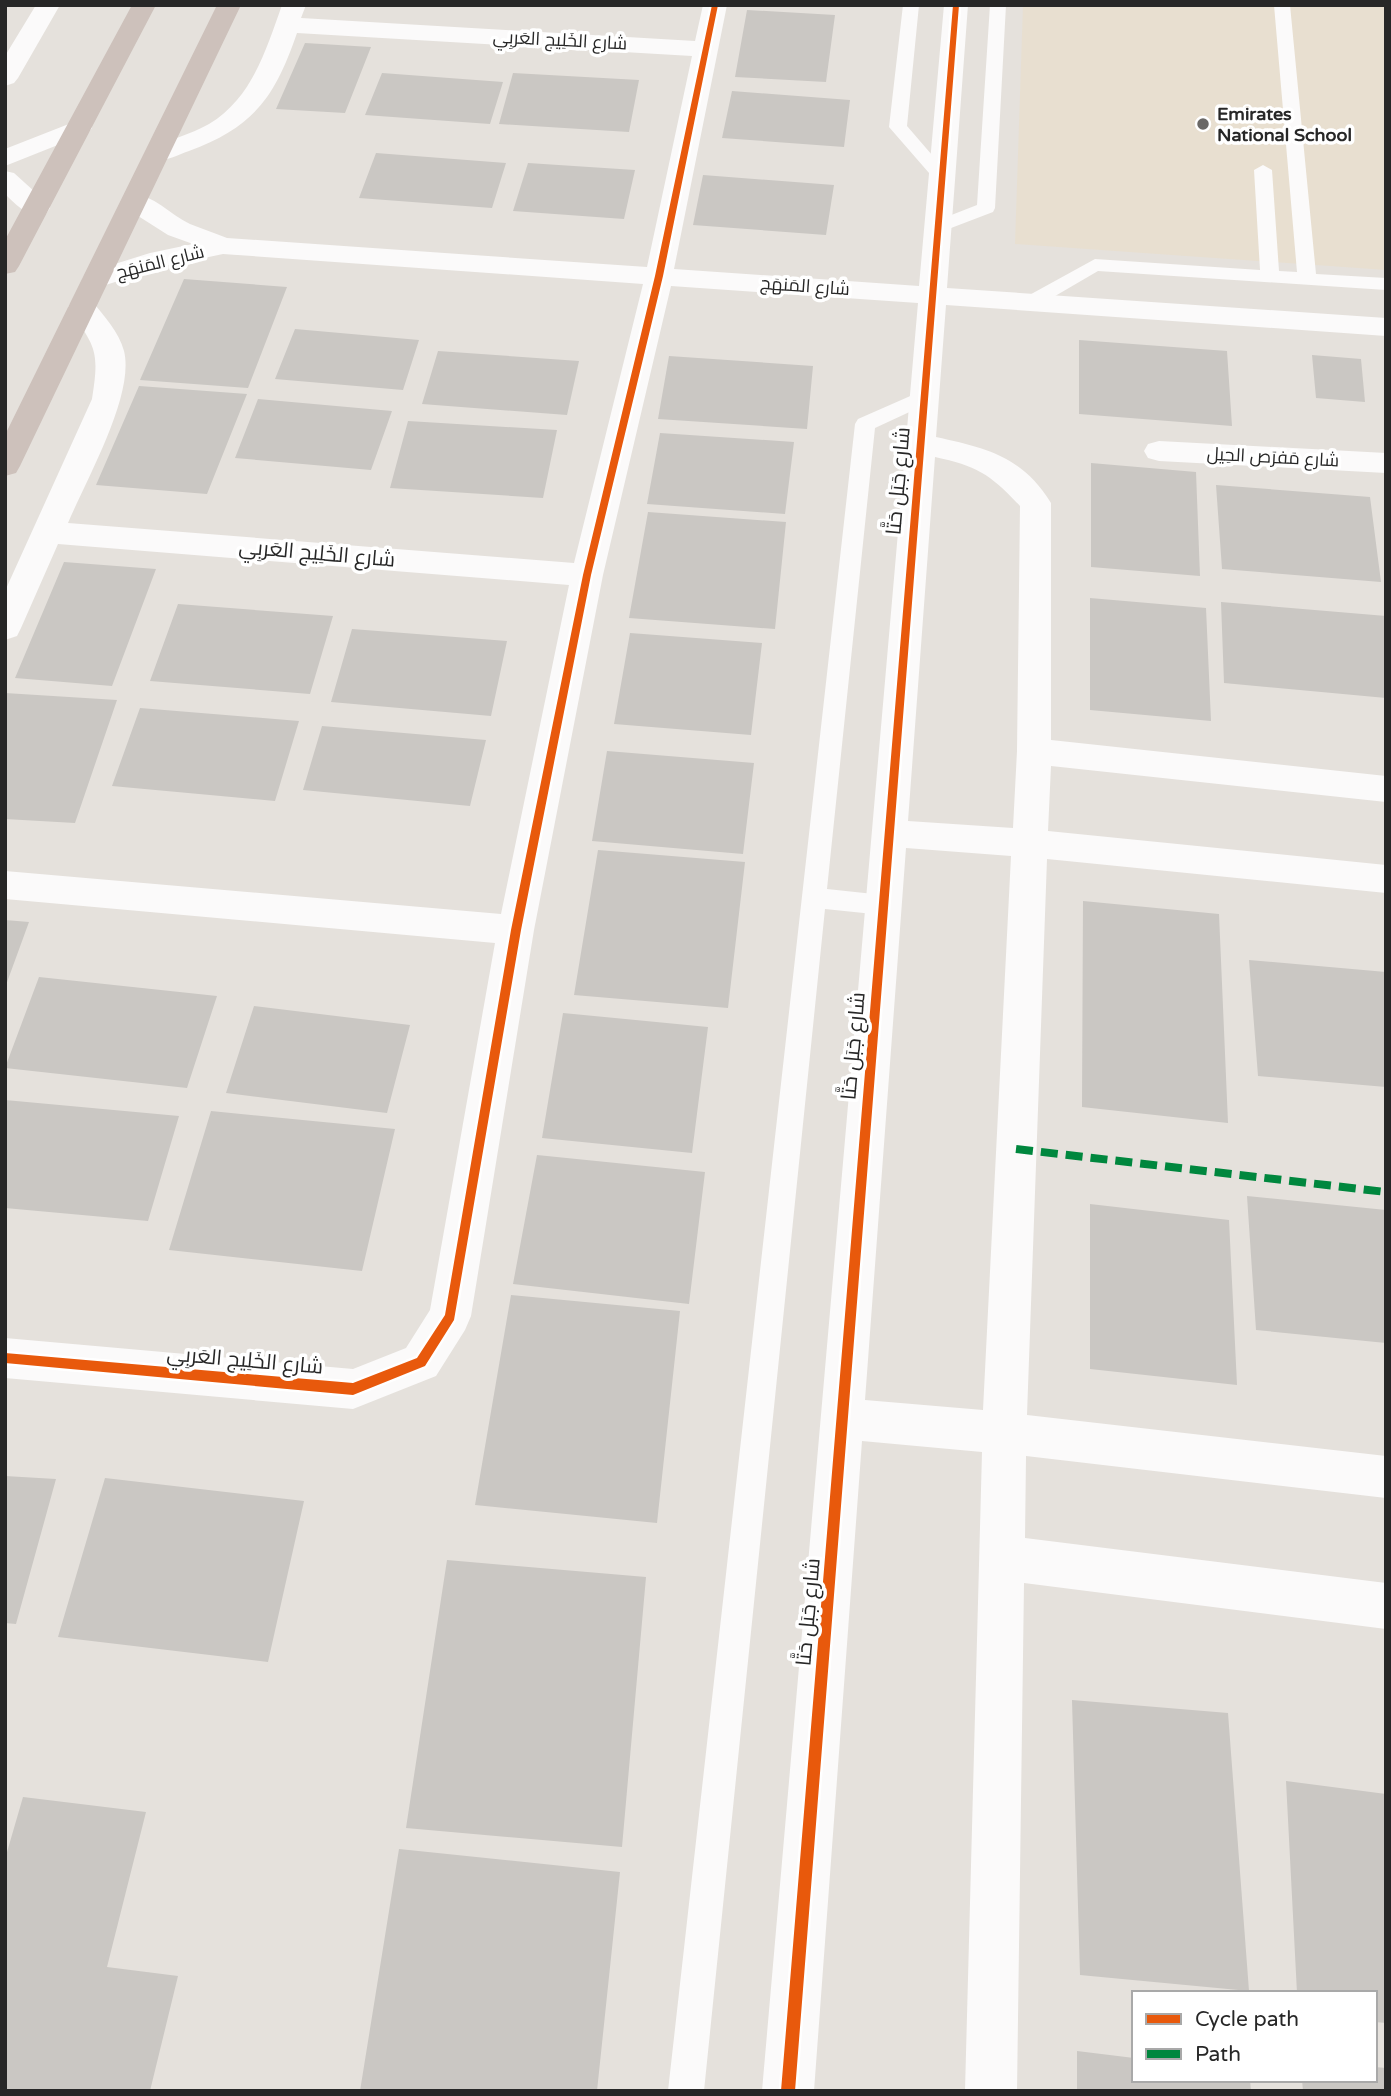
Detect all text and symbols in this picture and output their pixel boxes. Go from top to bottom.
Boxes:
street label: شارع الخَلِيج العَربِي [492,25,628,57]
place label: Emirates National School [1217,103,1352,146]
marker: Emirates National School [1195,116,1211,132]
street label: شارع المَنهَج [114,240,207,285]
street label: شارع المَنهَج [759,272,851,301]
street label: شارع جَبَل حَتَّا [879,426,917,536]
street label: شارع مَفرَص الحِيل [1206,443,1340,472]
street label: شارع الخَلِيج العَربِي [238,534,396,576]
street label: شارع جَبَل حَتَّا [834,991,872,1101]
street label: شارع الخَلِيج العَربِي [166,1341,324,1383]
street label: شارع جَبَل حَتَّا [789,1557,827,1667]
legend [1132,1991,1377,2082]
text: Cycle path [1195,2007,1299,2032]
text: Path [1195,2042,1241,2067]

